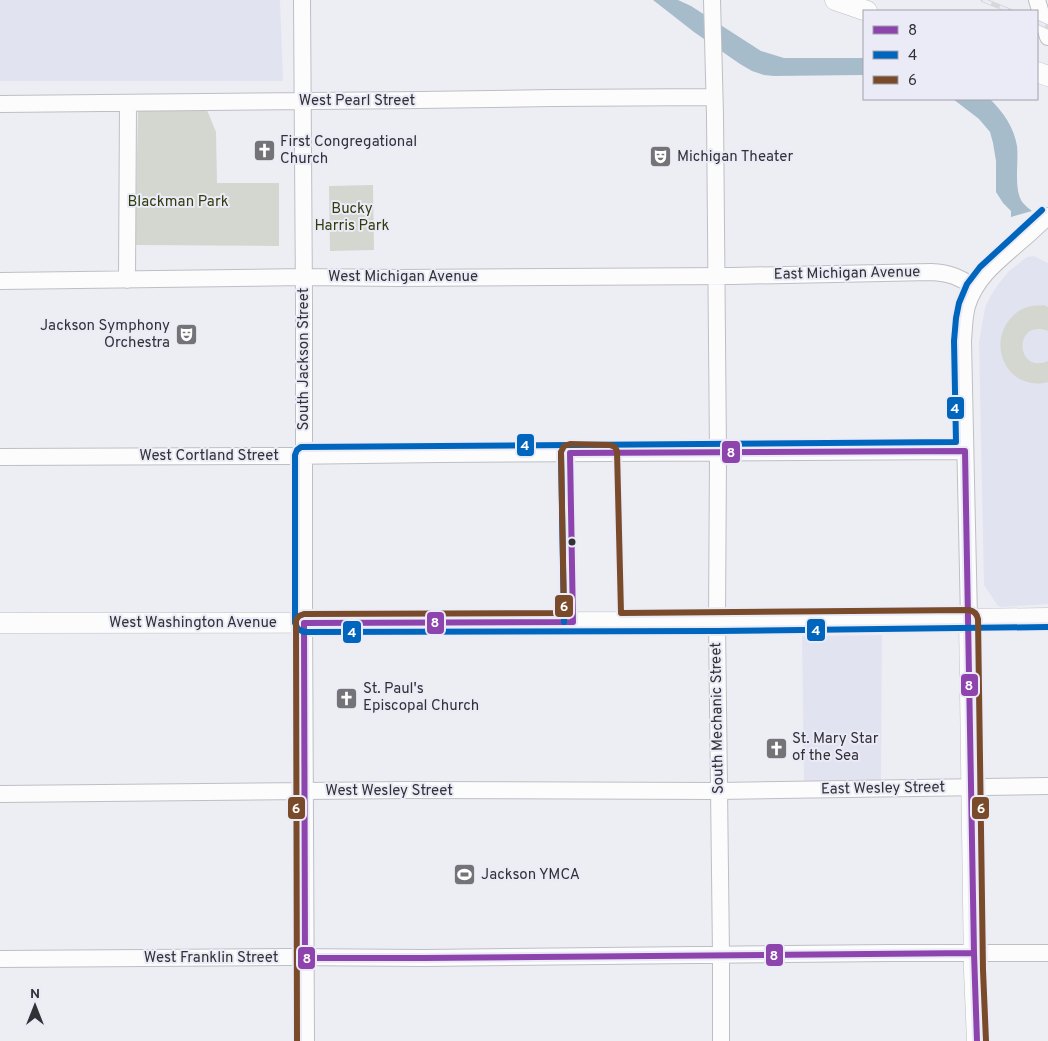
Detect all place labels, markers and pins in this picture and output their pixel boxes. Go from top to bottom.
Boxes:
place label: First Congregational Church [280,133,417,169]
church icon: First Congregational Church [252,139,276,163]
theatre icon: Michigan Theater [649,145,673,169]
place label: Michigan Theater [677,148,793,167]
place label: Jackson Symphony Orchestra [40,317,170,353]
theatre icon: Jackson Symphony Orchestra [174,323,198,347]
unlabelled marker [567,537,577,547]
place label: St. Paul's Episcopal Church [363,680,479,716]
church icon: St. Paul's Episcopal Church [335,686,359,710]
place label: St. Mary Star of the Sea [792,730,879,766]
church icon: St. Mary Star of the Sea [764,736,788,760]
sports icon: Jackson YMCA [453,863,477,887]
place label: Jackson YMCA [481,866,580,885]

